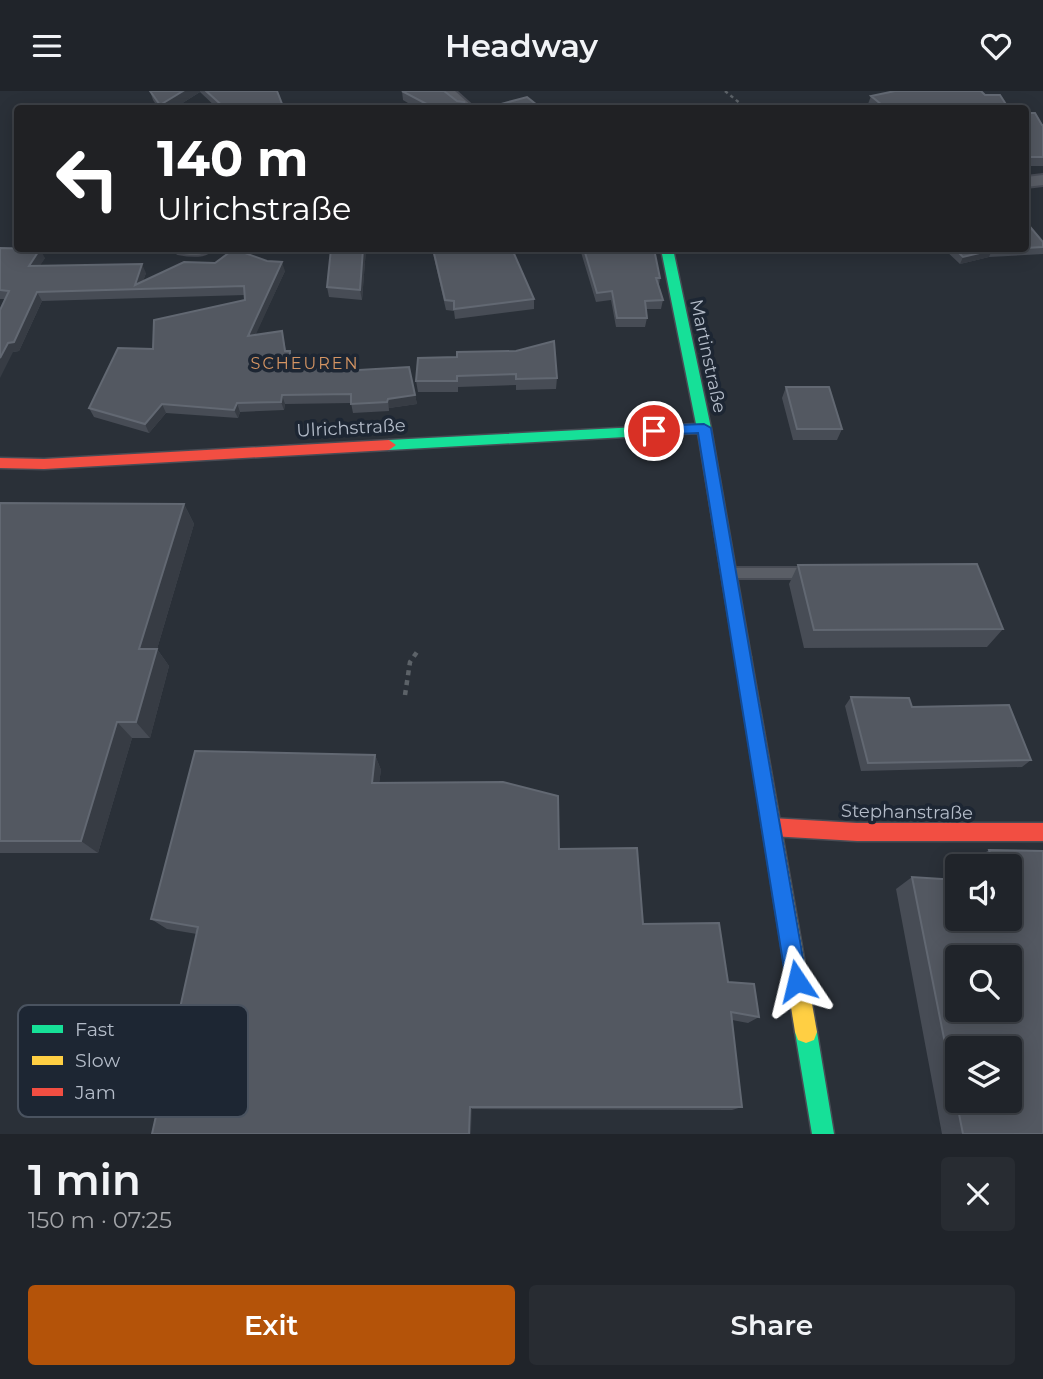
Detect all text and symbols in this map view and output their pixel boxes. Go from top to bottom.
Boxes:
text: Headway [445,26,598,65]
icon: menu [28,27,66,65]
icon: heart [977,27,1015,65]
text: 140 m [157,129,309,188]
icon: left [42,133,133,224]
text: Ulrichstraße [157,189,351,228]
street label: Martinstraße [685,297,731,415]
district label: SCHEUREN [251,354,359,373]
pin [624,401,684,461]
icon: arrive [635,412,673,450]
street label: Ulrichstraße [296,414,406,442]
street label: Stephanstraße [841,800,973,824]
map controls [945,854,1022,1113]
button: sound [945,854,1022,931]
position arrow [760,944,834,1018]
button: search [945,945,1022,1022]
legend [18,1005,248,1117]
text: Fast [75,1018,115,1041]
button: layers [945,1036,1022,1113]
text: Slow [75,1049,120,1072]
text: Jam [74,1081,116,1104]
text: 1 min [28,1154,141,1206]
button: close [941,1157,1015,1231]
text: 150 m · 07:25 [28,1206,172,1234]
button: Exit [28,1285,515,1365]
button: Share [529,1285,1015,1365]

